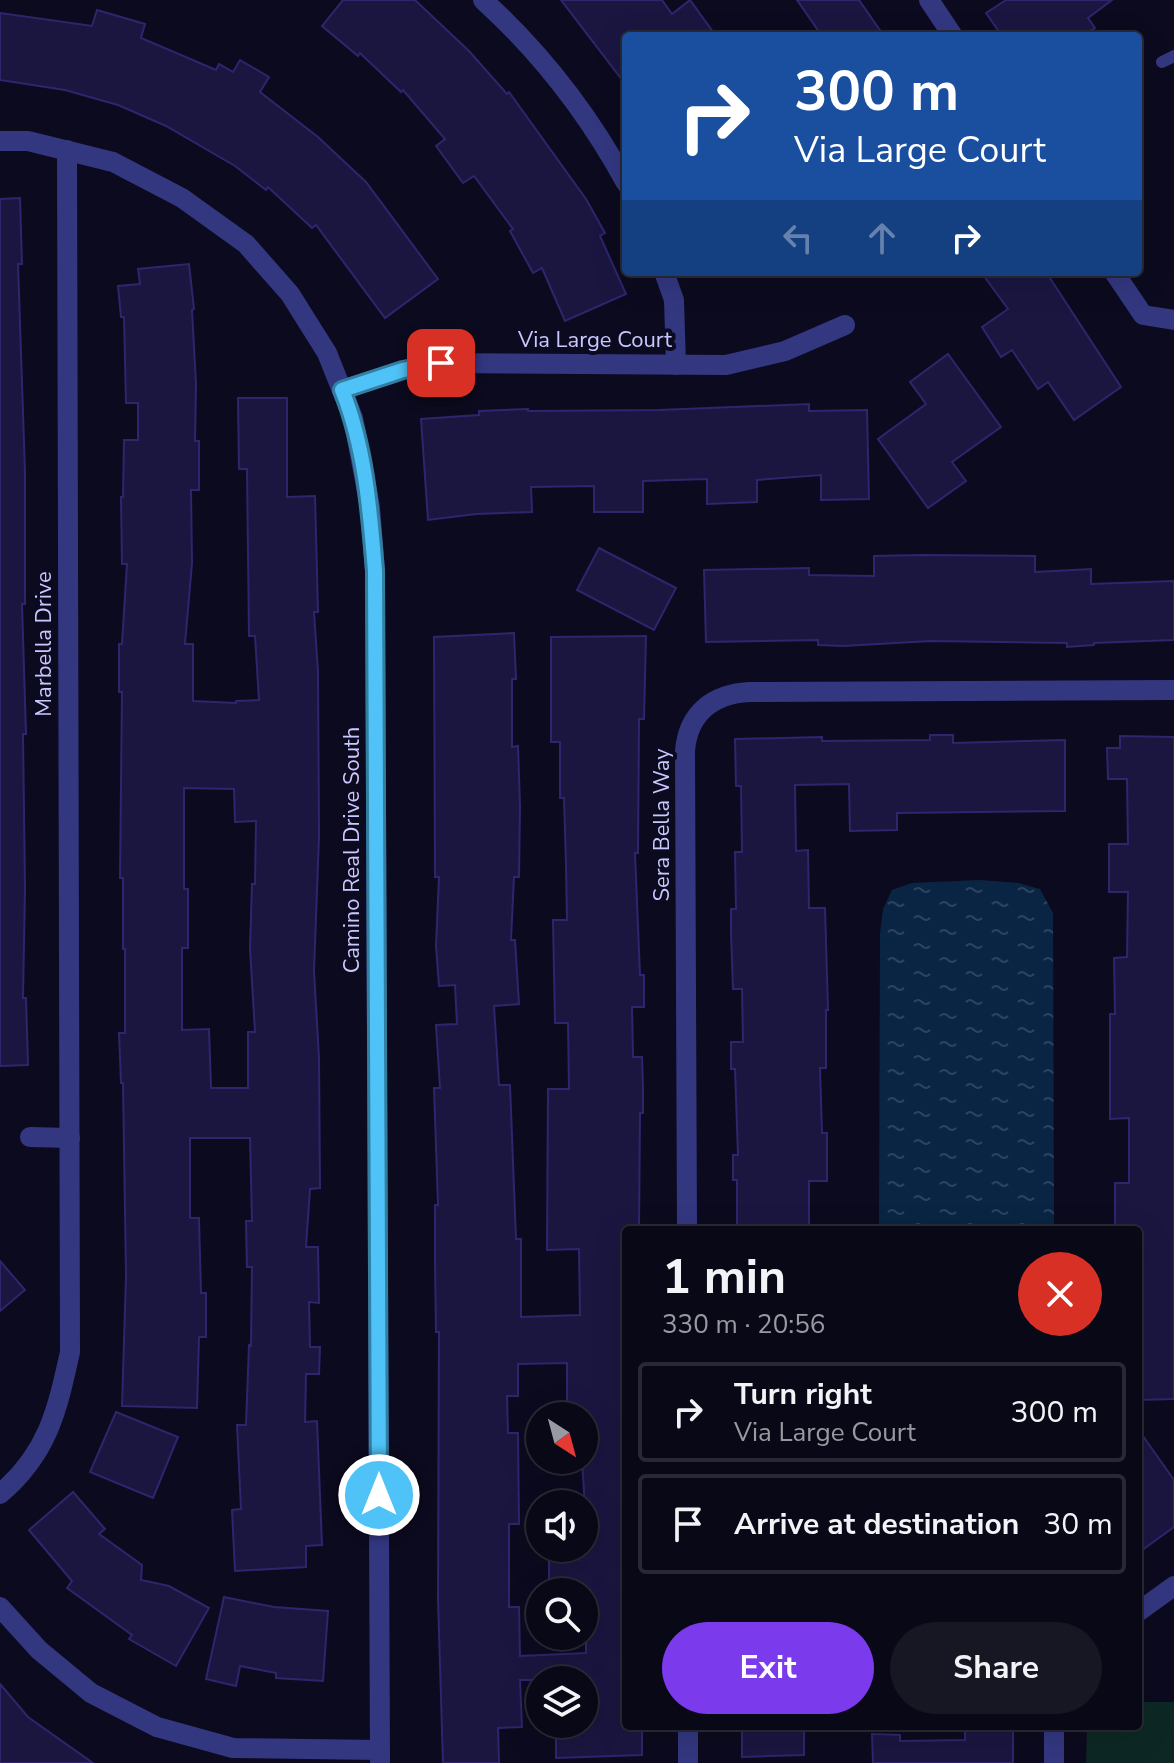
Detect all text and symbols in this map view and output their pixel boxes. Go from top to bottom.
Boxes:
text: 300 m [794,53,959,130]
icon: right [662,64,766,168]
text: Via Large Court [794,126,1046,175]
icon: left [776,216,820,260]
icon: ahead [860,216,904,260]
icon: right [944,216,988,260]
street label: Via Large Court [517,325,672,355]
pin [407,329,475,397]
icon: arrive [419,341,463,385]
street label: Marbella Drive [29,571,59,717]
street label: Camino Real Drive South [337,727,367,973]
street label: Sera Bella Way [647,748,677,902]
text: 1 min [662,1244,786,1310]
button: close [1018,1252,1102,1336]
text: 330 m · 20:56 [662,1307,825,1342]
text: Turn right [734,1374,872,1415]
icon: right [666,1390,710,1434]
text: 300 m [1011,1392,1098,1433]
north arrow [526,1402,598,1474]
map controls [526,1402,598,1738]
text: Via Large Court [734,1415,916,1450]
position arrow [337,1453,421,1537]
button: sound [526,1490,598,1562]
icon: arrive [666,1502,710,1546]
text: Arrive at destination [734,1504,1019,1545]
text: 30 m [1043,1504,1113,1545]
button: search [526,1578,598,1650]
button: Exit [662,1622,874,1714]
button: Share [890,1622,1102,1714]
button: layers [526,1666,598,1738]

